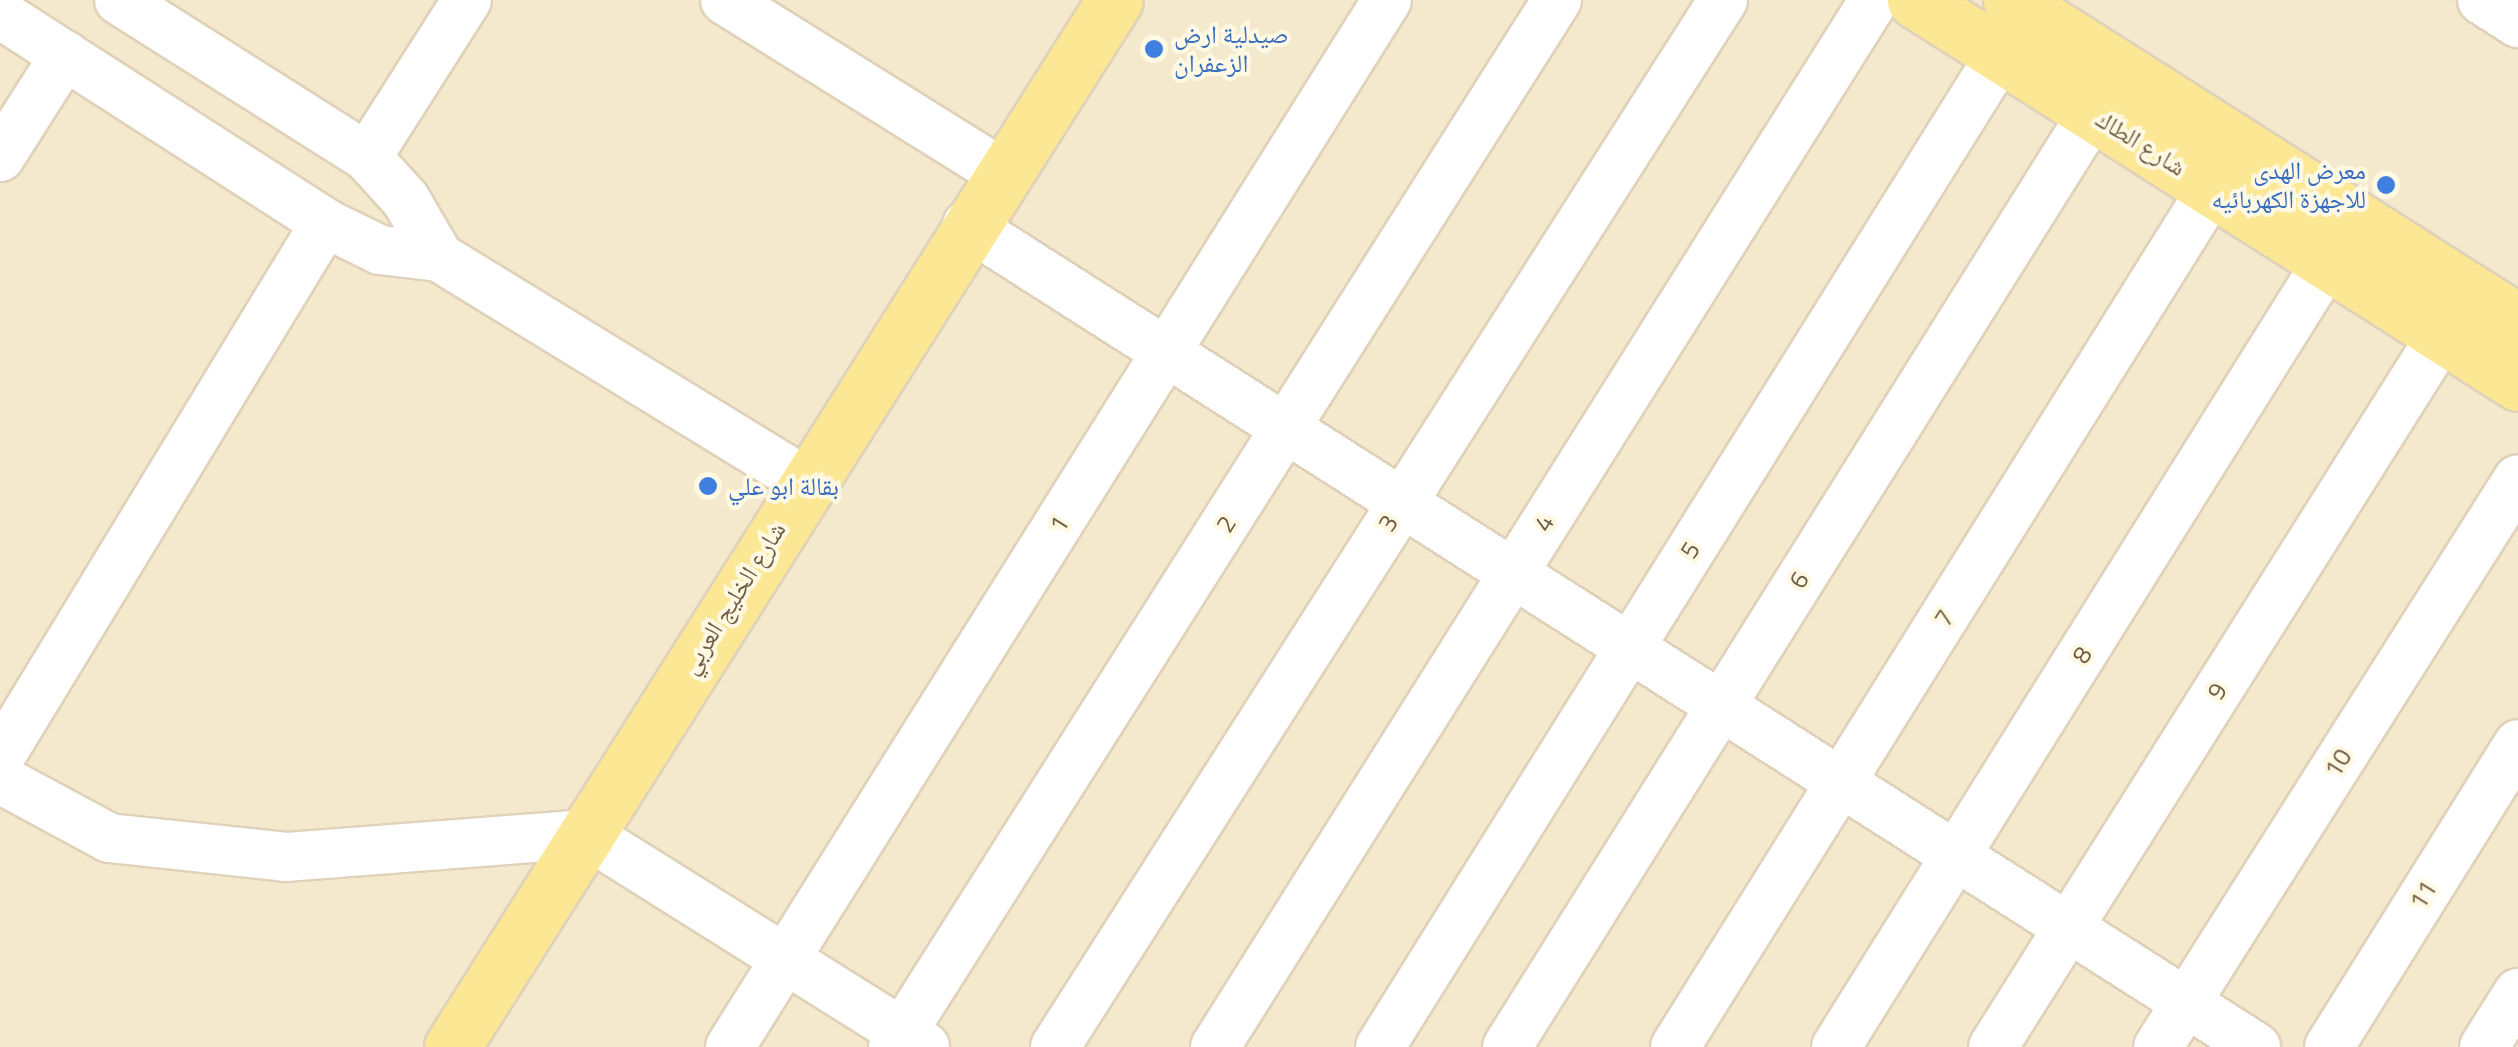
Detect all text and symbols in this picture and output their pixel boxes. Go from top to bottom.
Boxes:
place label: صيدلية ارض الزعفران [1174,20,1289,79]
marker: صيدلية ارض الزعفران [1143,38,1165,60]
street label: شارع الطاك [2091,104,2191,182]
place label: معرض الهدى للاجهزة الكهربائيه [2212,156,2366,215]
marker: معرض الهدى للاجهزة الكهربائيه [2375,174,2397,196]
place label: بقالة ابو علي [728,471,839,501]
marker: بقالة ابو علي [697,475,719,497]
street label: 3 [1372,509,1404,537]
street label: 4 [1528,509,1560,537]
street label: 1 [1043,510,1075,538]
street label: 2 [1210,510,1242,538]
street label: شارع الخليج العربي [674,516,792,680]
street label: 5 [1674,536,1706,564]
street label: 6 [1783,566,1815,594]
street label: 7 [1928,604,1960,632]
street label: 8 [2066,641,2098,669]
street label: 9 [2201,677,2233,705]
street label: 10 [2318,743,2358,783]
street label: 11 [2403,875,2443,915]

